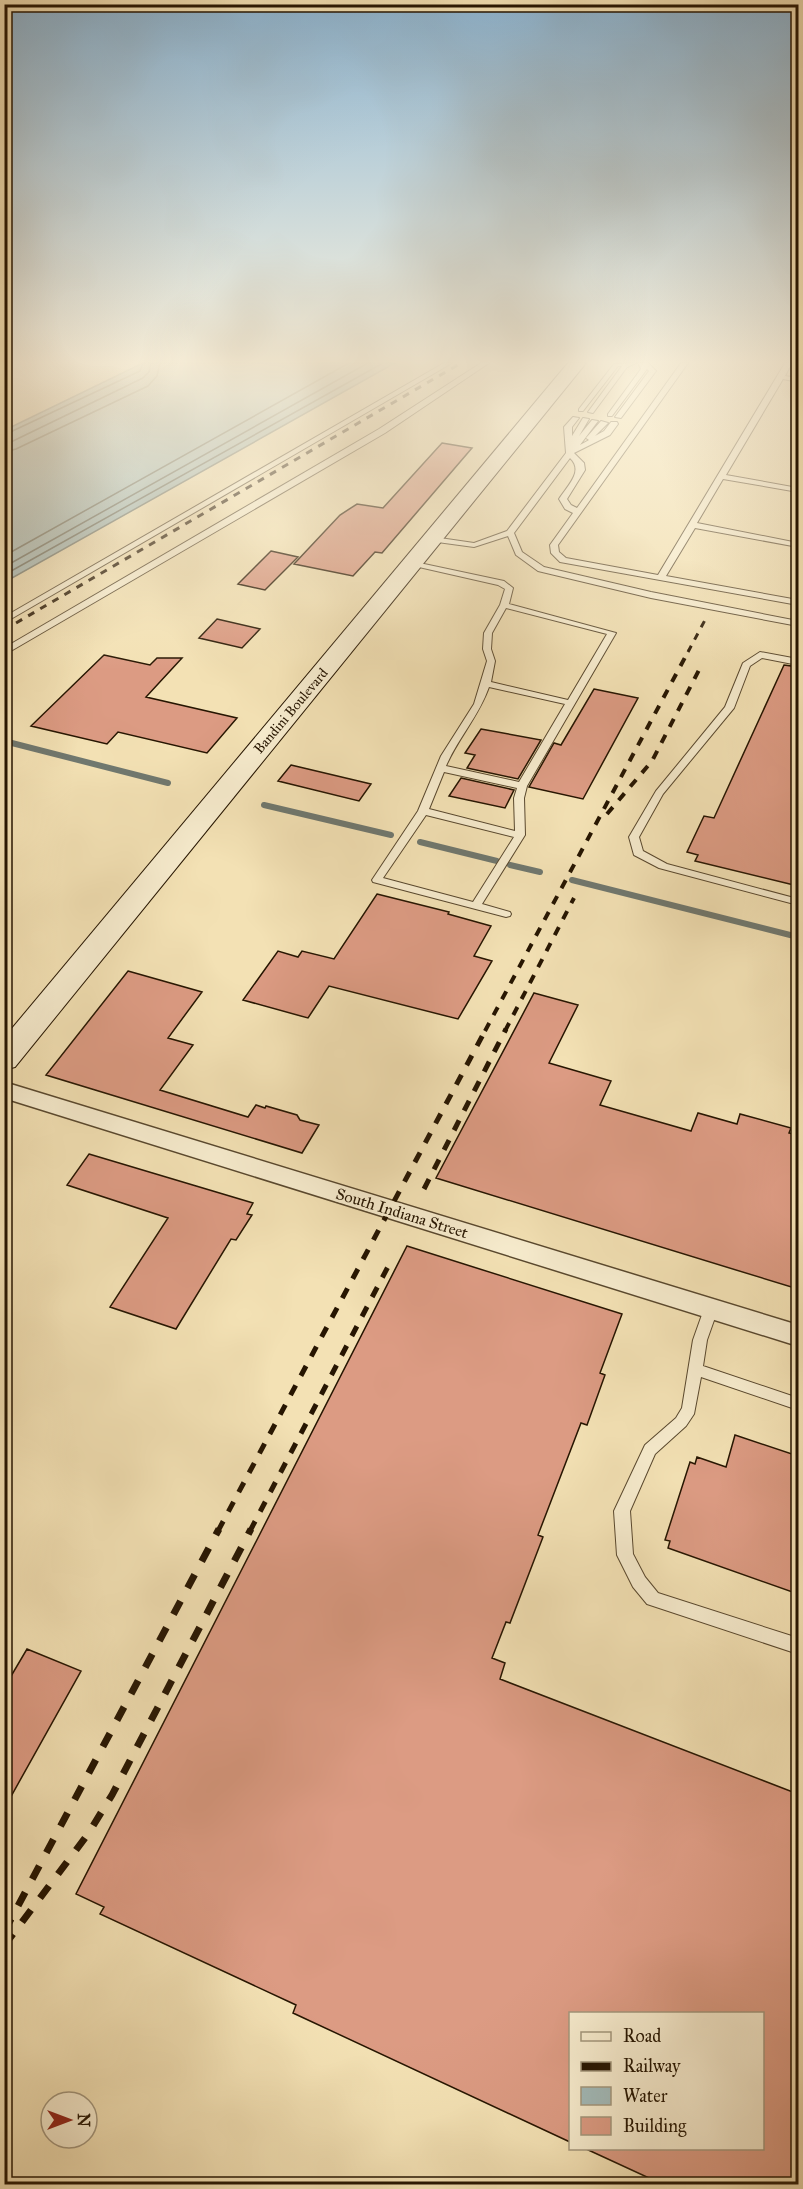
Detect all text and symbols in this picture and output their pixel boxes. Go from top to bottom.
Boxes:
street label: Bandini Boulevard [250,665,332,757]
street label: South Indiana Street [334,1184,471,1242]
legend [569,2012,764,2150]
text: Road [623,2025,661,2047]
text: Railway [623,2055,681,2077]
text: Water [623,2085,668,2107]
north arrow [39,2090,99,2150]
text: N [74,2113,93,2127]
text: Building [623,2115,687,2138]

